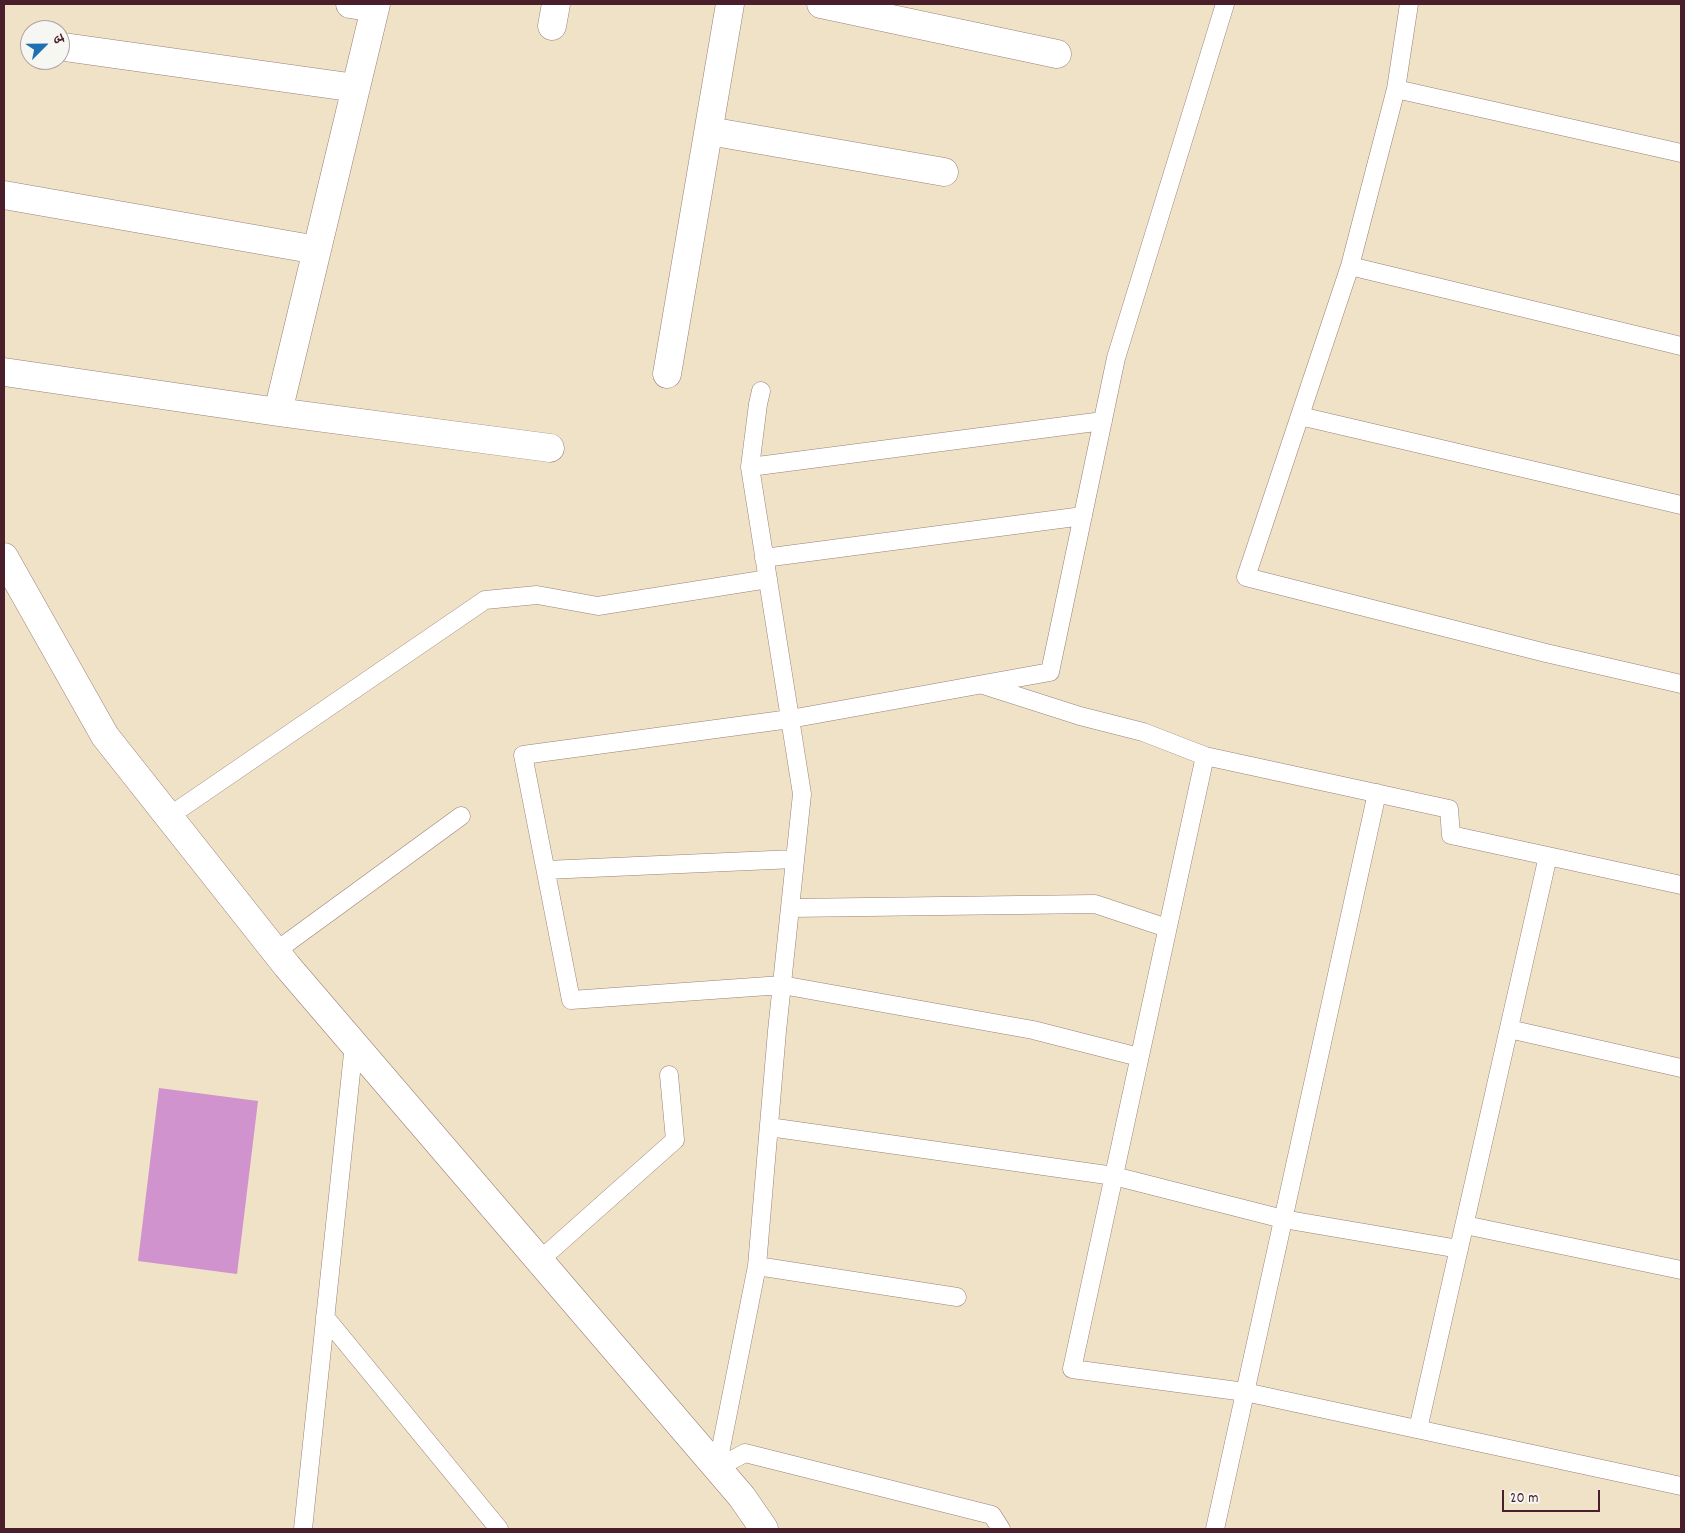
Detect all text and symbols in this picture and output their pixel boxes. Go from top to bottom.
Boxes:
north arrow [20,20,70,70]
text: उ [47,32,69,47]
scale bar [1505,1480,1602,1512]
text: 20 m [1510,1488,1538,1510]

